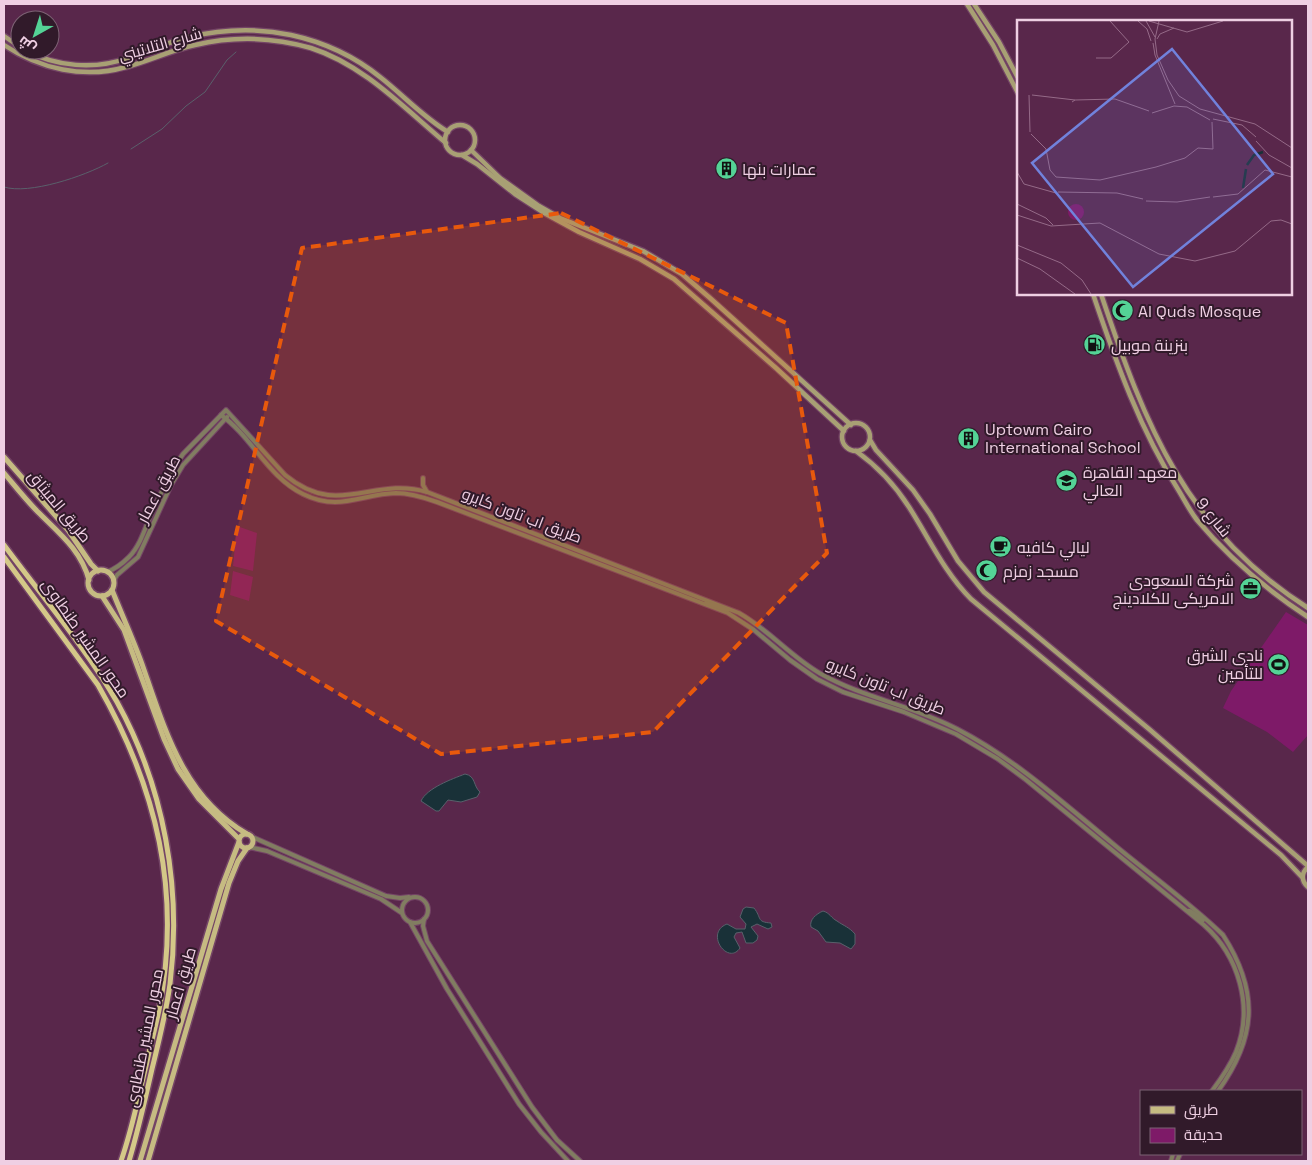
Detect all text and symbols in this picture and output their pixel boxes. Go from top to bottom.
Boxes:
north arrow [10,10,60,60]
inset map [1017,20,1292,295]
street label: شارع التلاتيني [116,23,205,69]
text: ش [14,32,39,58]
building icon: عمارات بنها [714,157,738,181]
place label: عمارات بنها [742,159,817,180]
mosque icon: Al Quds Mosque [1110,299,1134,323]
place label: Al Quds Mosque [1138,301,1261,322]
fuel station icon: بنزينة موبيل [1083,333,1107,357]
place label: بنزينة موبيل [1111,335,1188,356]
place label: Uptowm Cairo International School [985,419,1141,458]
building icon: Uptowm Cairo International School [957,426,981,450]
street label: طريق اعمار [131,452,185,528]
place label: معهد القاهرة العالي [1083,462,1177,504]
street label: طريق الميثاق [23,466,96,547]
school or university icon: معهد القاهرة العالي [1055,469,1079,493]
street label: طريق اب تاون كايرو [459,483,585,548]
street label: شارع 9 [1191,493,1236,542]
cafe icon: ليالي كافيه [989,535,1013,559]
place label: ليالي كافيه [1017,537,1090,561]
mosque icon: مسجد زمزم [975,559,999,583]
place label: مسجد زمزم [1003,561,1079,583]
place label: شركة السعودى الامريكى للكلادينج [1113,570,1234,610]
street label: محور المشير طنطاوى [37,575,135,702]
office icon: شركة السعودى الامريكى للكلادينج [1238,577,1262,601]
place label: نادى الشرق للتأمين [1187,645,1263,684]
sports icon: نادى الشرق للتأمين [1267,652,1291,676]
street label: طريق اب تاون كايرو [823,653,948,720]
street label: طريق اعمار [160,945,201,1023]
street label: محور المشير طنطاوى [121,967,168,1109]
legend [1140,1090,1302,1155]
text: طريق [1184,1100,1218,1120]
text: حديقة [1184,1125,1223,1144]

